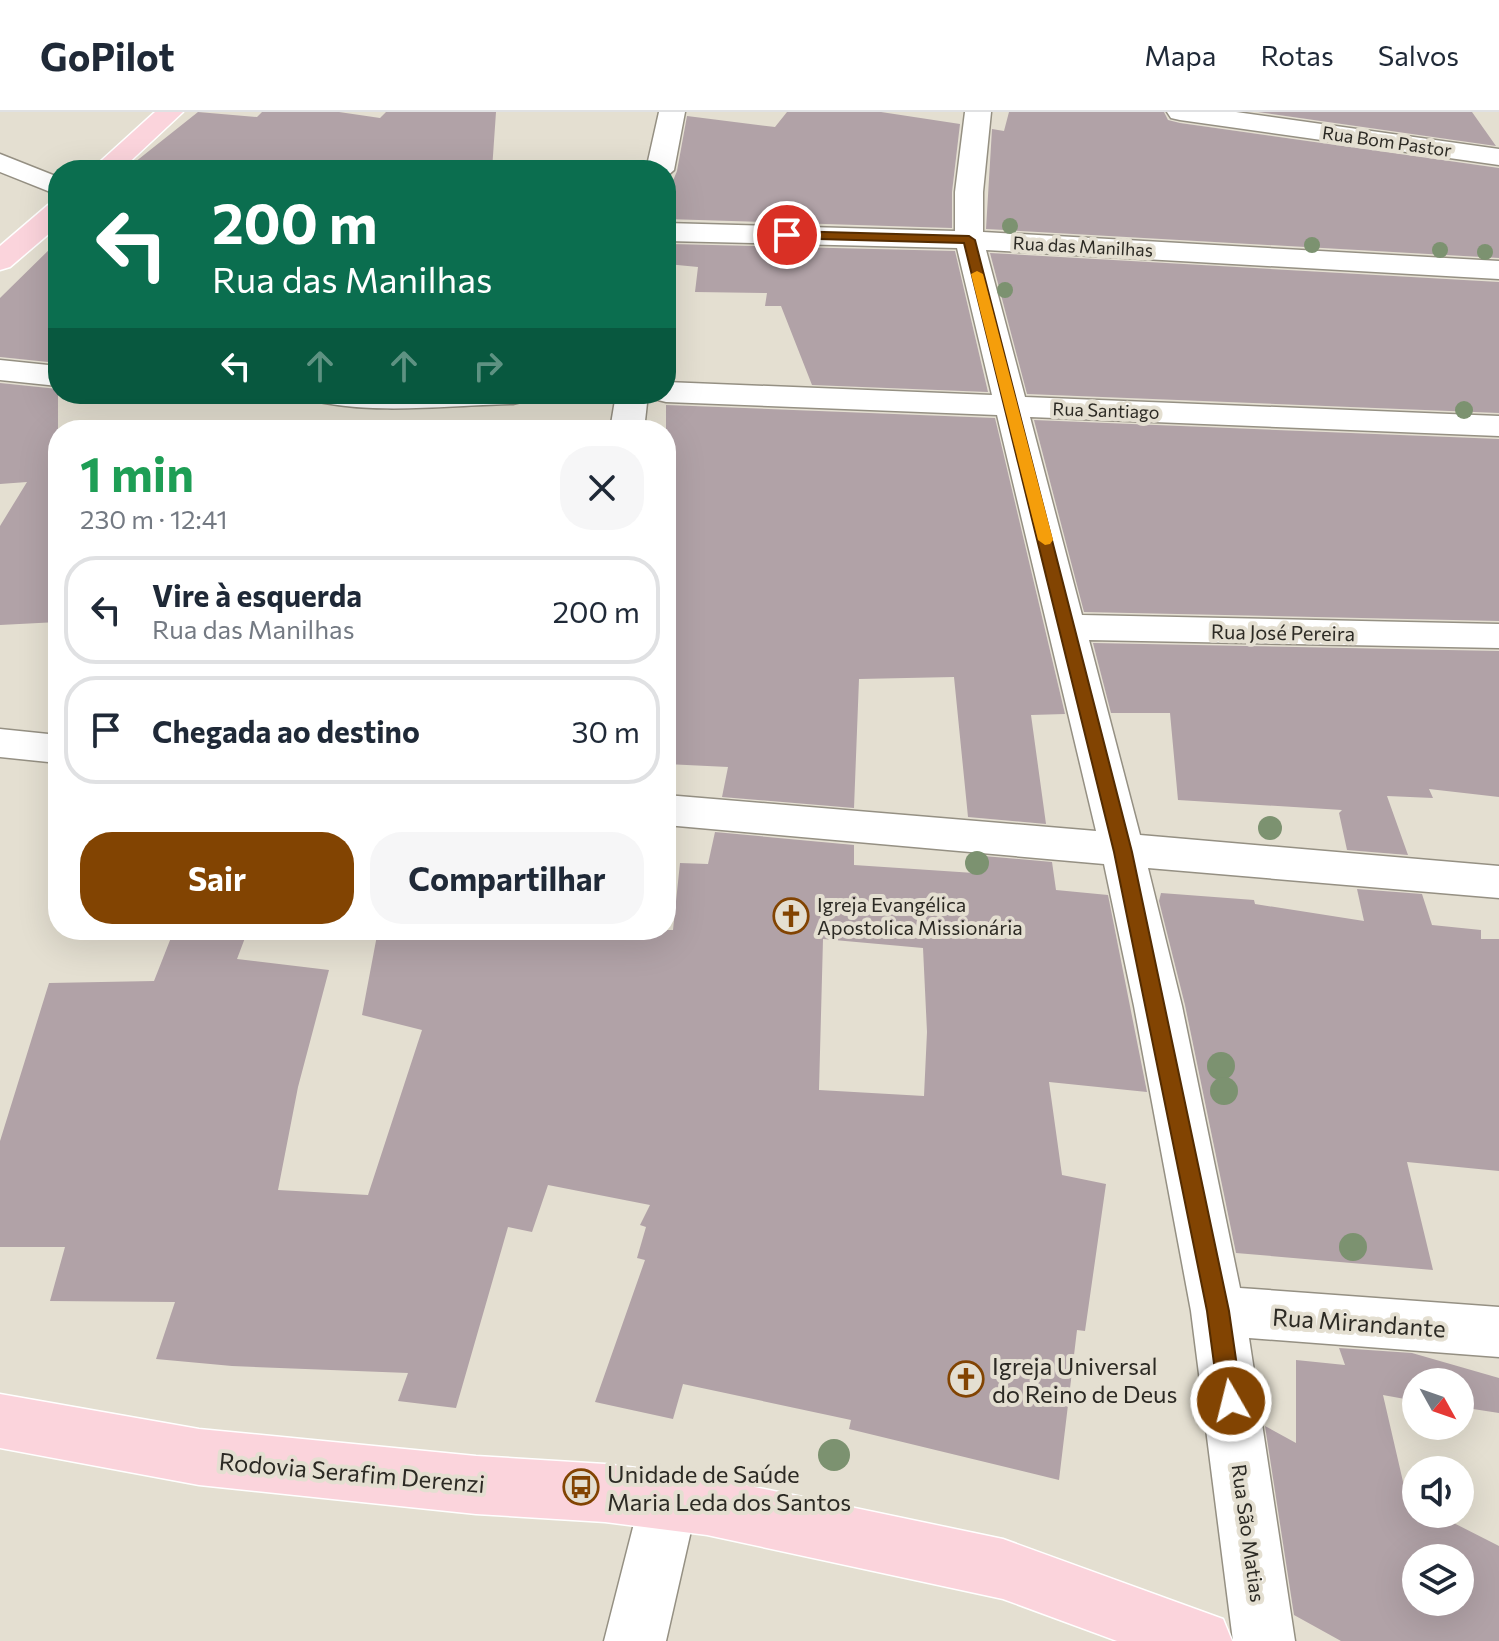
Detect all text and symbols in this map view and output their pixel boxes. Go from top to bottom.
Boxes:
text: GoPilot [40,32,175,79]
text: Mapa [1144,38,1217,72]
text: Rotas [1261,38,1334,72]
text: Salvos [1378,38,1459,72]
street label: Rua Bom Pastor [1321,121,1453,161]
text: 200 m [212,187,378,256]
icon: left [80,192,184,296]
pin [753,201,821,269]
icon: arrive [765,213,809,257]
street label: Rua das Manilhas [1012,231,1154,261]
text: Rua das Manilhas [212,256,492,300]
icon: left [214,344,258,388]
icon: ahead [298,344,342,388]
icon: ahead [382,344,426,388]
icon: right [466,344,510,388]
street label: Rua Santiago [1052,397,1160,423]
text: 1 min [80,443,194,502]
button: close [560,446,644,530]
text: 230 m · 12:41 [80,503,228,534]
text: Vire à esquerda [152,576,362,613]
icon: left [84,588,128,632]
text: 200 m [552,592,640,629]
text: Rua das Manilhas [152,613,355,644]
street label: Rua José Pereira [1211,619,1355,645]
icon: arrive [84,708,128,752]
text: Chegada ao destino [152,712,420,749]
text: 30 m [571,712,640,749]
button: Sair [80,832,354,924]
button: Compartilhar [370,832,644,924]
place label: Igreja Evangélica Apostolica Missionária [817,892,1023,939]
church icon: Igreja Evangélica Apostolica Missionária [772,897,810,935]
street label: Rua Mirandante [1271,1301,1447,1343]
place label: Igreja Universal do Reino de Deus [992,1351,1177,1408]
position arrow [1189,1359,1273,1443]
church icon: Igreja Universal do Reino de Deus [947,1360,985,1398]
north arrow [1402,1368,1474,1440]
map controls [1402,1368,1474,1616]
street label: Rodovia Serafim Derenzi [218,1446,486,1498]
button: sound [1402,1456,1474,1528]
place label: Unidade de Saúde Maria Leda dos Santos [607,1459,851,1516]
street label: Rua São Matias [1227,1463,1271,1603]
bus stop icon: Unidade de Saúde Maria Leda dos Santos [562,1468,600,1506]
button: layers [1402,1544,1474,1616]

